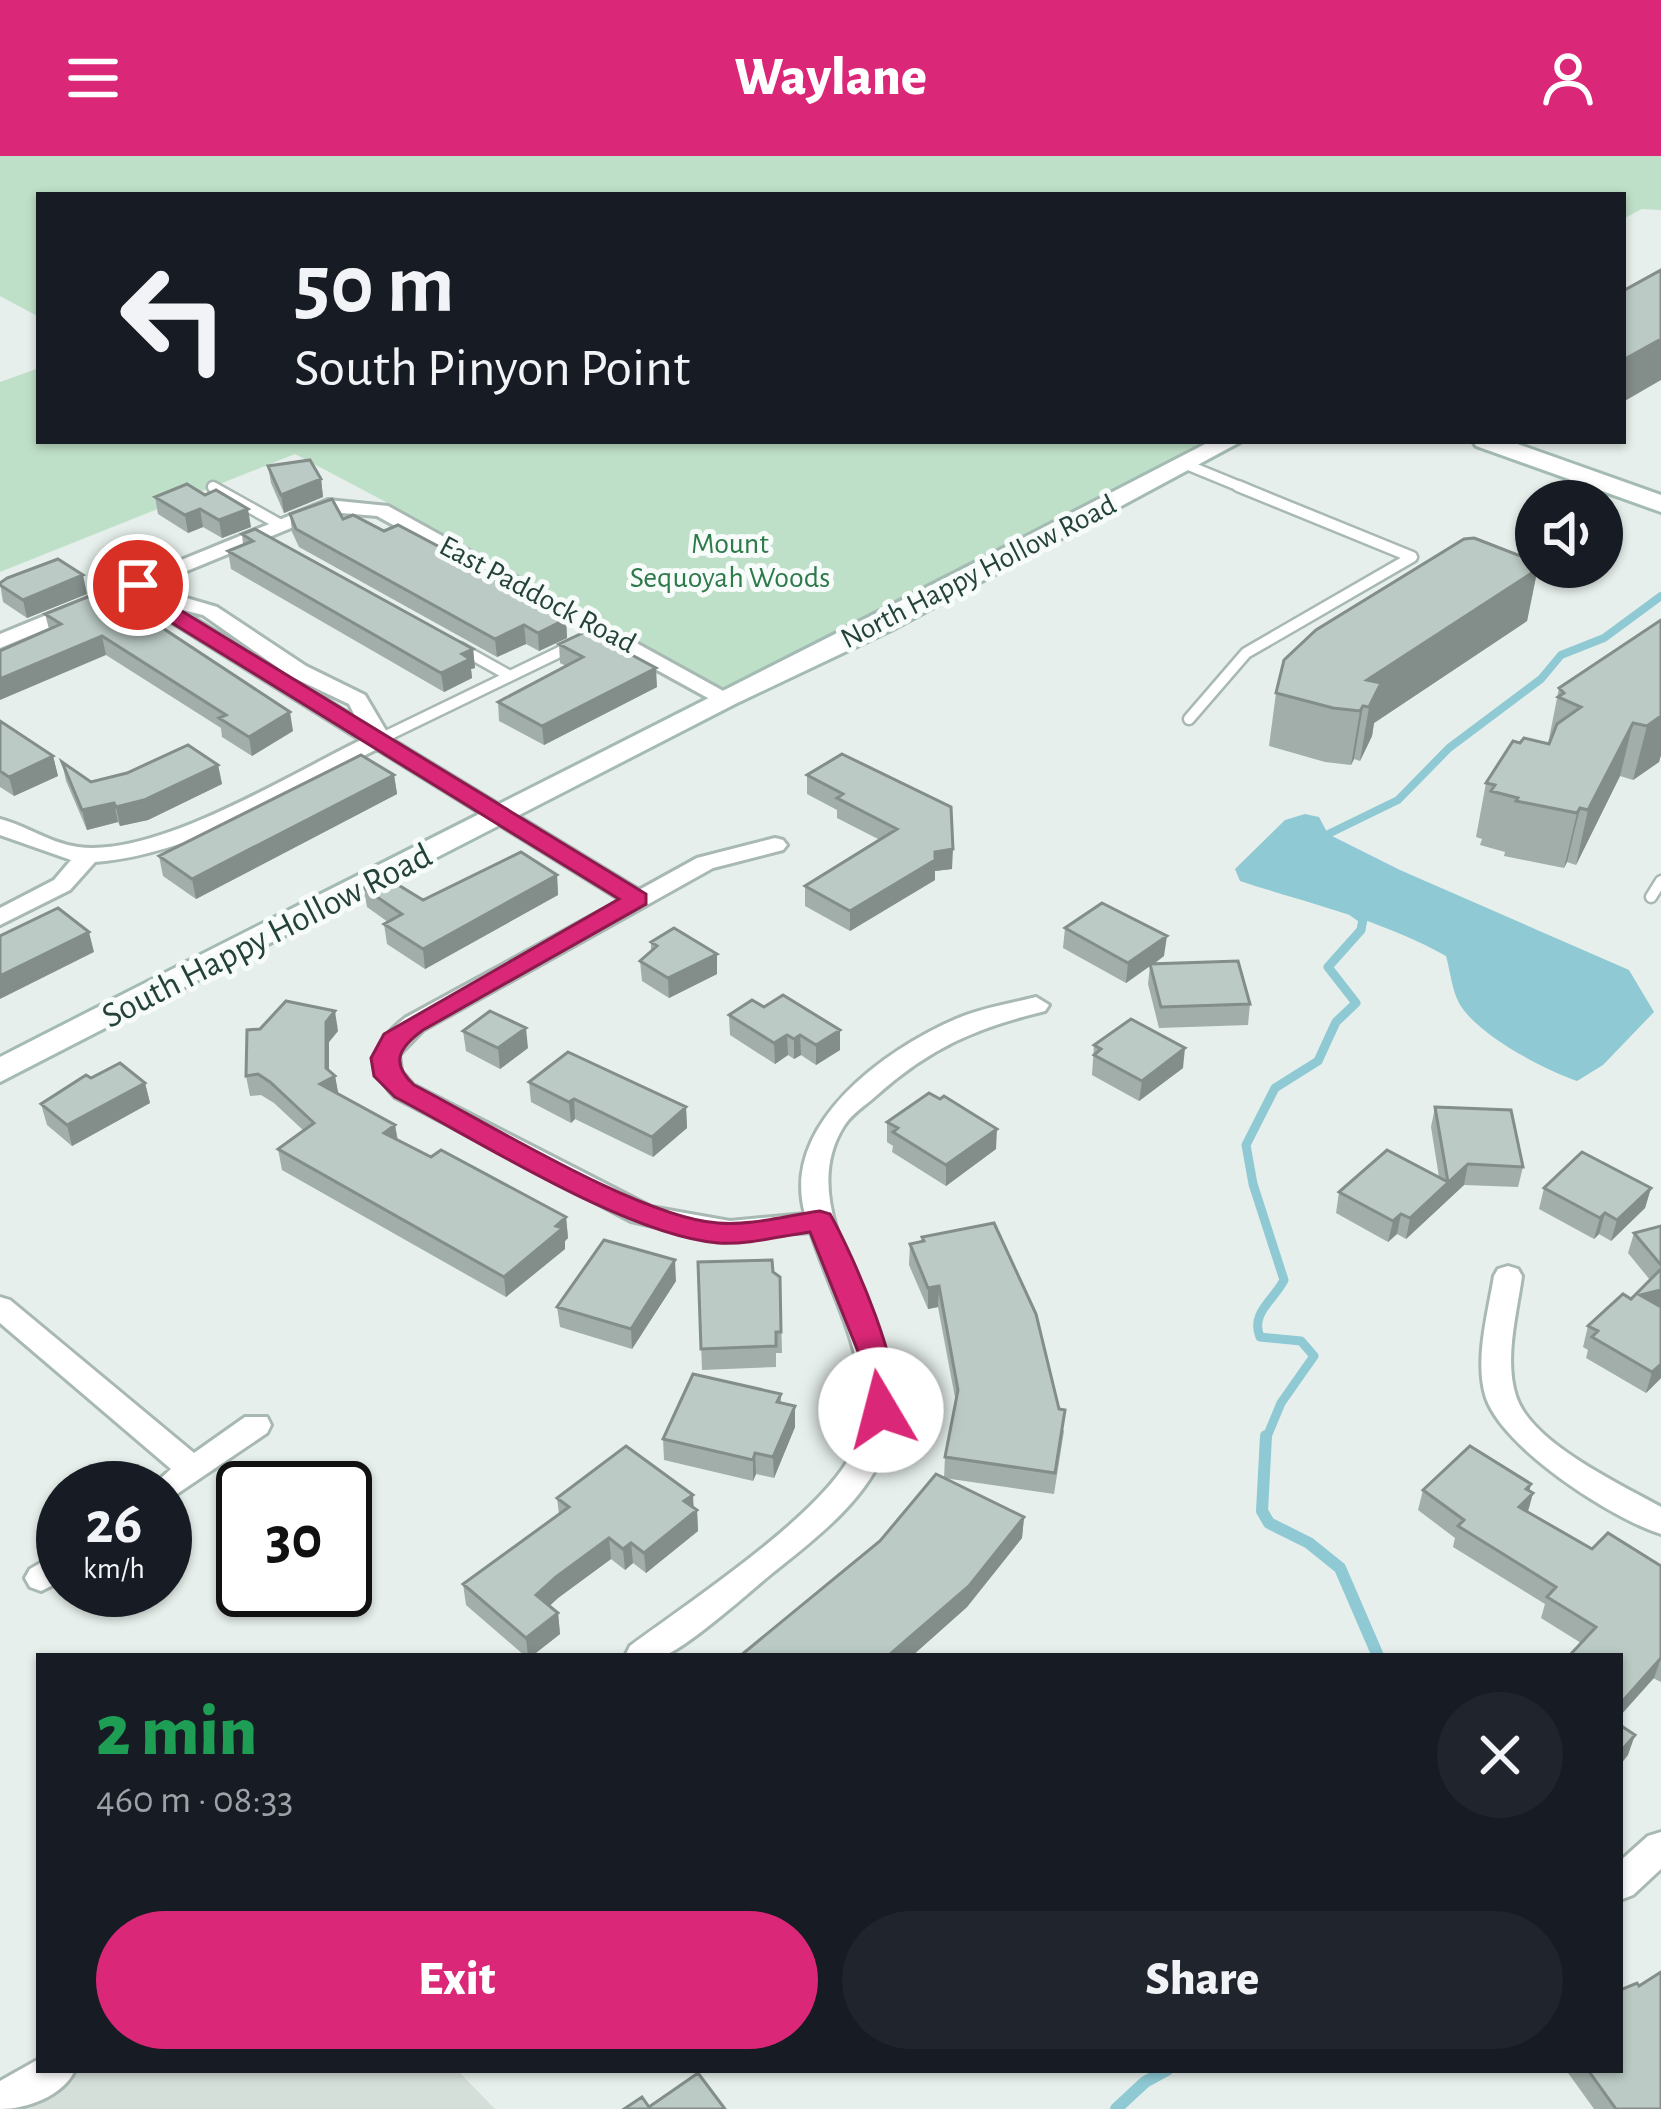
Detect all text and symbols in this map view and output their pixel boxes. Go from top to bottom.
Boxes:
icon: menu [60,45,126,111]
icon: person [1535,45,1601,111]
text: Waylane [734,51,927,105]
icon: left [96,240,252,396]
text: 50 m [294,244,455,328]
text: South Pinyon Point [294,342,690,396]
map controls [1515,480,1623,588]
button: sound [1515,480,1623,588]
street label: North Happy Hollow Road [836,489,1121,654]
park label: Mount Sequoyah Woods [630,529,830,593]
street label: East Paddock Road [434,531,641,659]
pin [87,534,189,636]
icon: arrive [105,552,171,618]
street label: South Happy Hollow Road [96,837,438,1035]
position arrow [818,1347,944,1473]
speed limit sign: 30 [216,1461,372,1617]
text: 26 [85,1494,143,1554]
text: km/h [83,1554,145,1584]
button: close [1437,1692,1563,1818]
text: 2 min [96,1696,257,1768]
text: 460 m · 08:33 [96,1781,293,1820]
button: Exit [96,1911,818,2049]
button: Share [842,1911,1563,2049]

